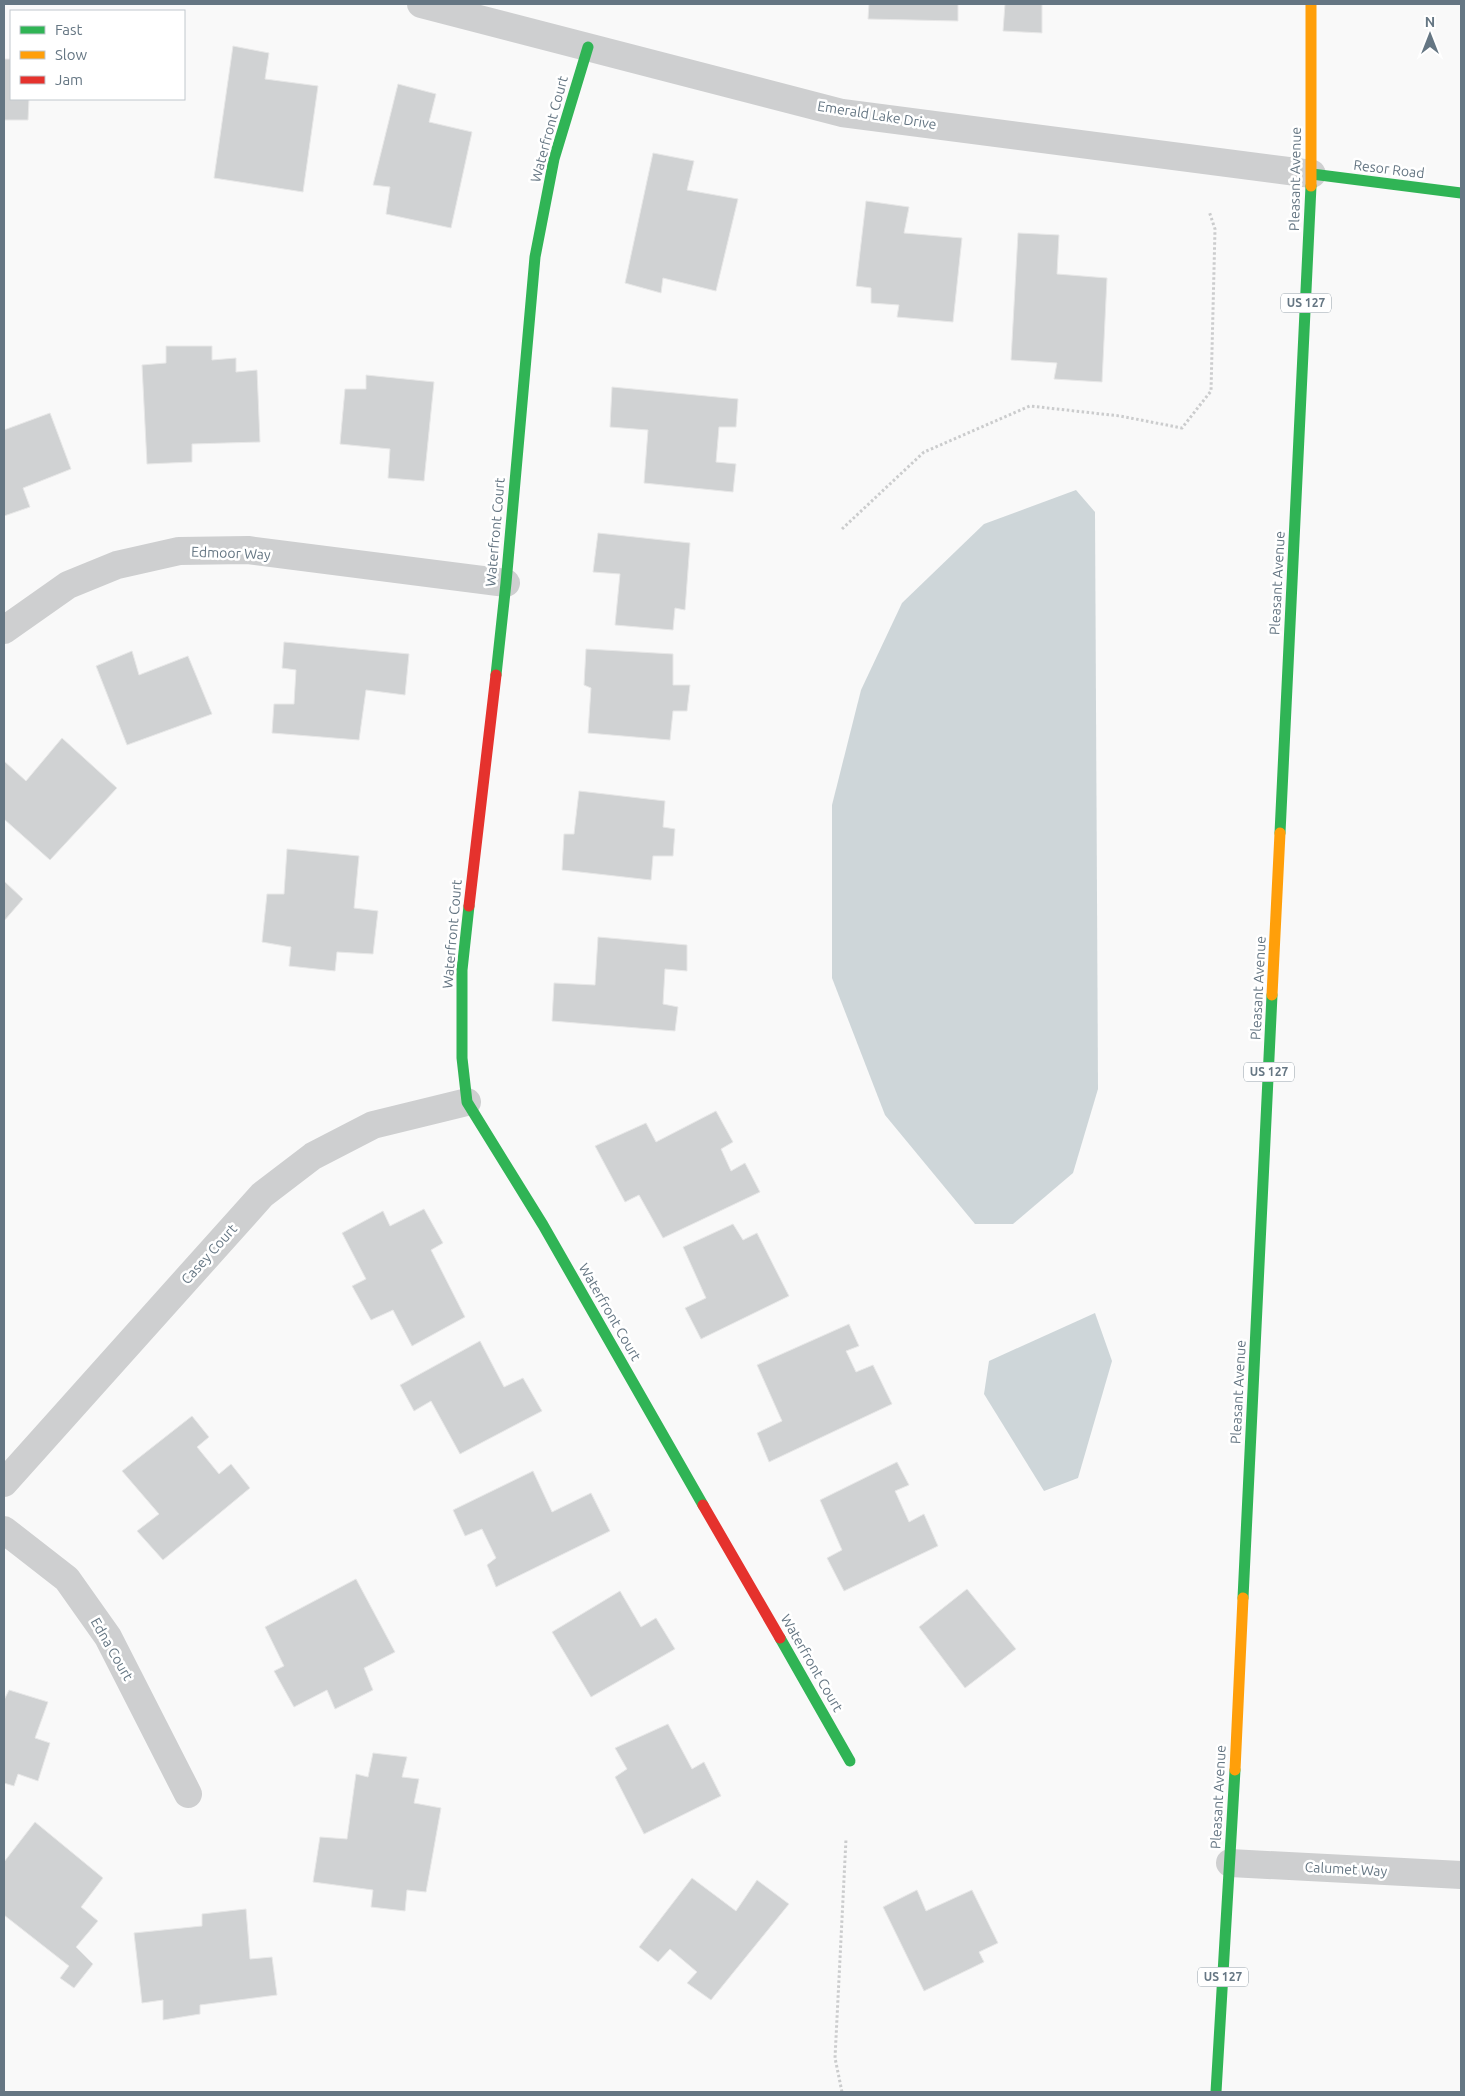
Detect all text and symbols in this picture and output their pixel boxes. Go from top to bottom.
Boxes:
legend [10,10,185,100]
north arrow [1405,10,1455,60]
text: N [1425,14,1435,30]
text: Fast [55,21,83,38]
text: Slow [55,46,88,63]
text: Jam [55,71,83,88]
street label: Waterfront Court [527,74,571,184]
street label: Emerald Lake Drive [816,98,938,132]
street label: Pleasant Avenue [1286,127,1304,231]
street label: Resor Road [1353,157,1425,181]
road number: US 127 [1281,294,1331,312]
street label: Waterfront Court [482,476,508,587]
street label: Pleasant Avenue [1266,531,1288,635]
street label: Edmoor Way [191,544,271,562]
street label: Waterfront Court [439,878,465,989]
street label: Pleasant Avenue [1247,936,1269,1040]
road number: US 127 [1244,1062,1294,1082]
street label: Casey Court [178,1220,240,1287]
street label: Waterfront Court [576,1261,645,1364]
street label: Pleasant Avenue [1227,1340,1249,1444]
street label: Waterfront Court [778,1612,847,1715]
street label: Edna Court [88,1615,137,1684]
street label: Pleasant Avenue [1207,1745,1229,1849]
street label: Calumet Way [1304,1859,1388,1879]
road number: US 127 [1198,1968,1248,1986]

